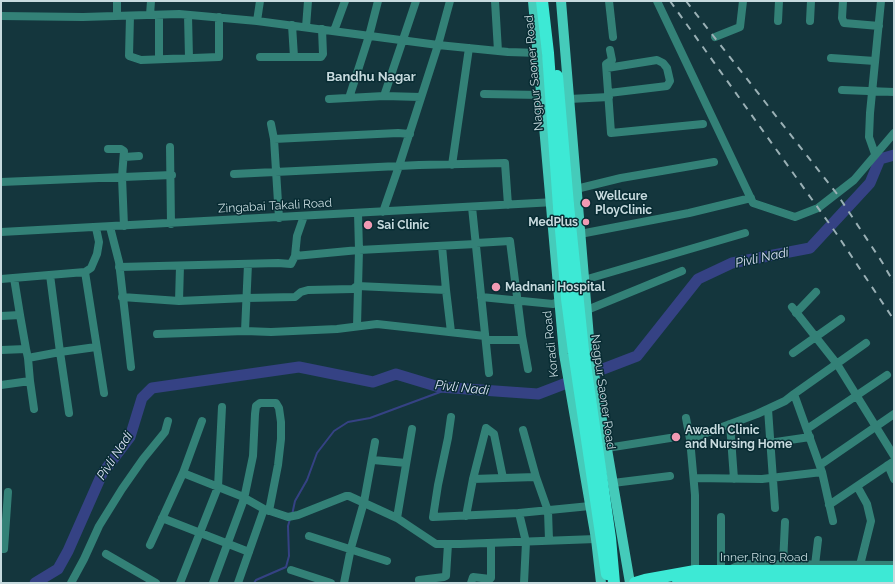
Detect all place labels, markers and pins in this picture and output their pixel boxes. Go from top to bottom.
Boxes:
place label: Wellcure PloyClinic [595,189,652,217]
marker: Wellcure PloyClinic [580,197,592,209]
place label: MedPlus [528,215,578,229]
marker: MedPlus [581,217,591,227]
place label: Sai Clinic [377,218,429,232]
marker: Sai Clinic [362,219,374,231]
place label: Madnani Hospital [505,280,605,294]
marker: Madnani Hospital [490,281,502,293]
place label: Awadh Clinic and Nursing Home [685,423,792,451]
marker: Awadh Clinic and Nursing Home [670,431,682,443]

